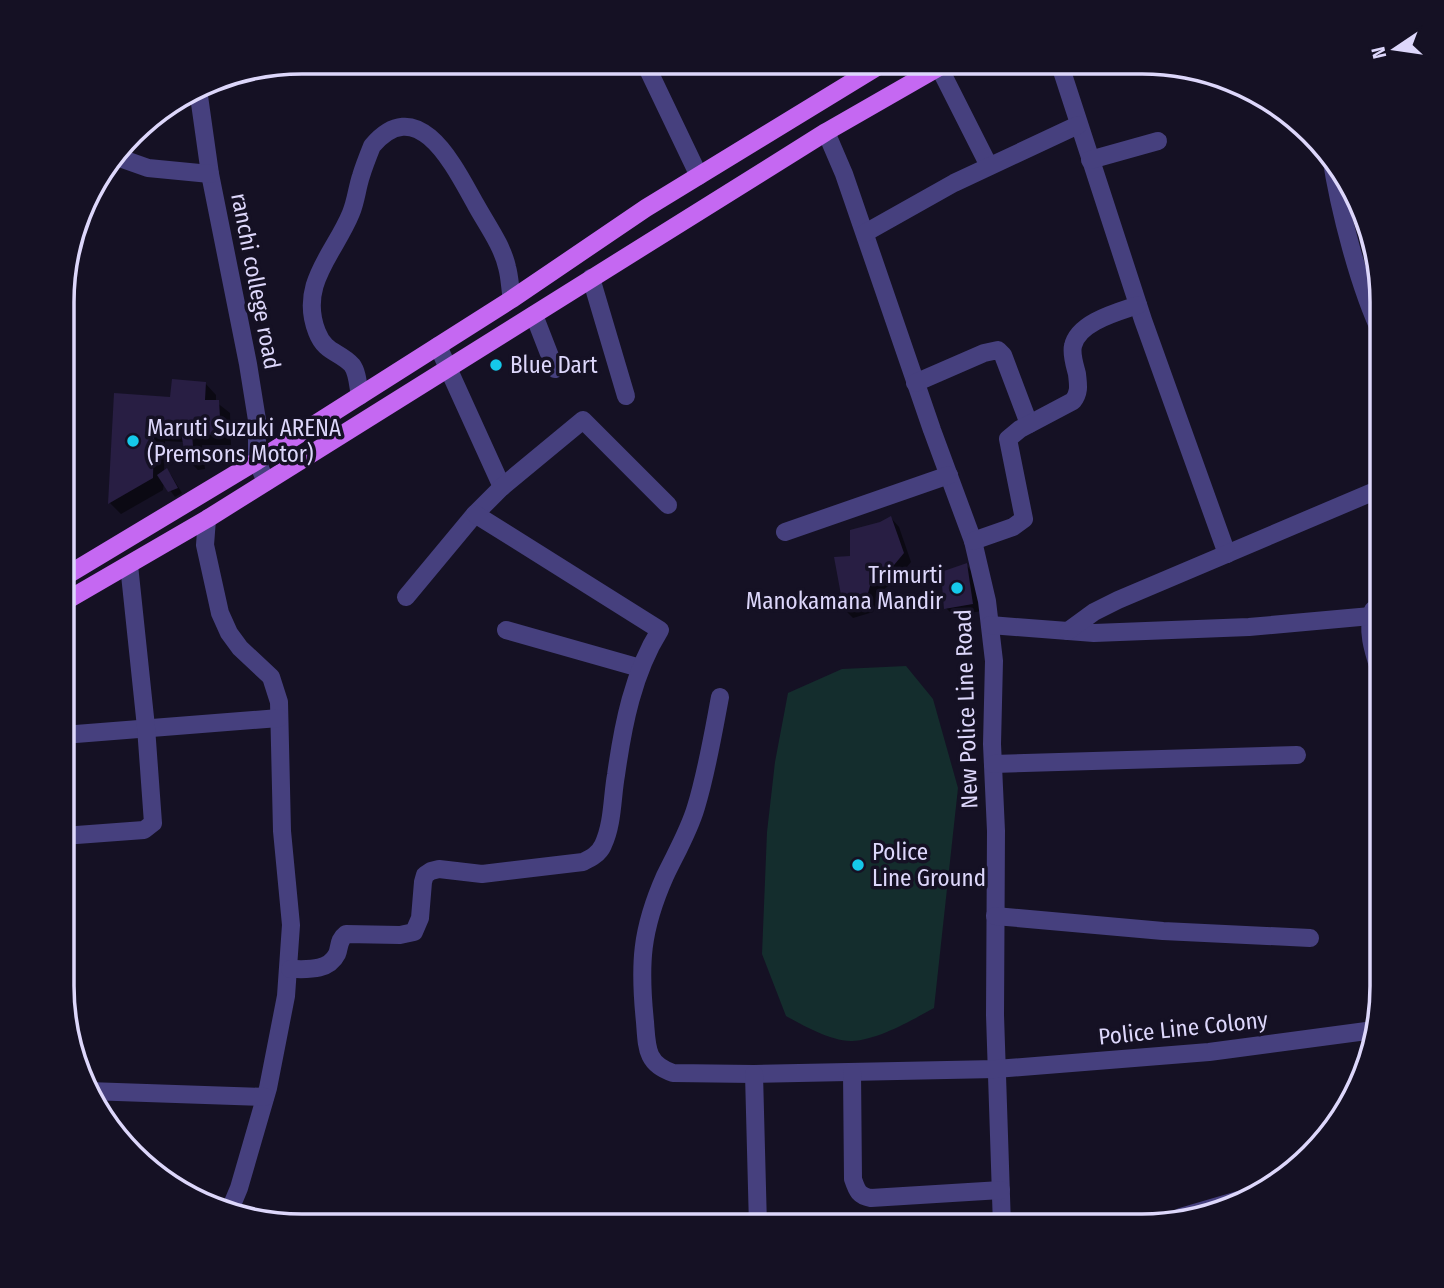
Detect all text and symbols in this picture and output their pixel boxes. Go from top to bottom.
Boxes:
north arrow [1360,14,1430,84]
text: N [1366,45,1391,61]
street label: ranchi college road [225,191,287,371]
place label: Blue Dart [510,351,598,379]
marker: Blue Dart [488,357,504,373]
place label: Maruti Suzuki ARENA (Premsons Motor) [147,414,341,468]
marker: Maruti Suzuki ARENA (Premsons Motor) [125,433,141,449]
place label: Trimurti Manokamana Mandir [746,561,943,615]
marker: Trimurti Manokamana Mandir [949,580,965,596]
street label: New Police Line Road [949,609,983,809]
place label: Police Line Ground [872,838,986,892]
marker: Police Line Ground [850,857,866,873]
street label: Police Line Colony [1097,1005,1270,1051]

